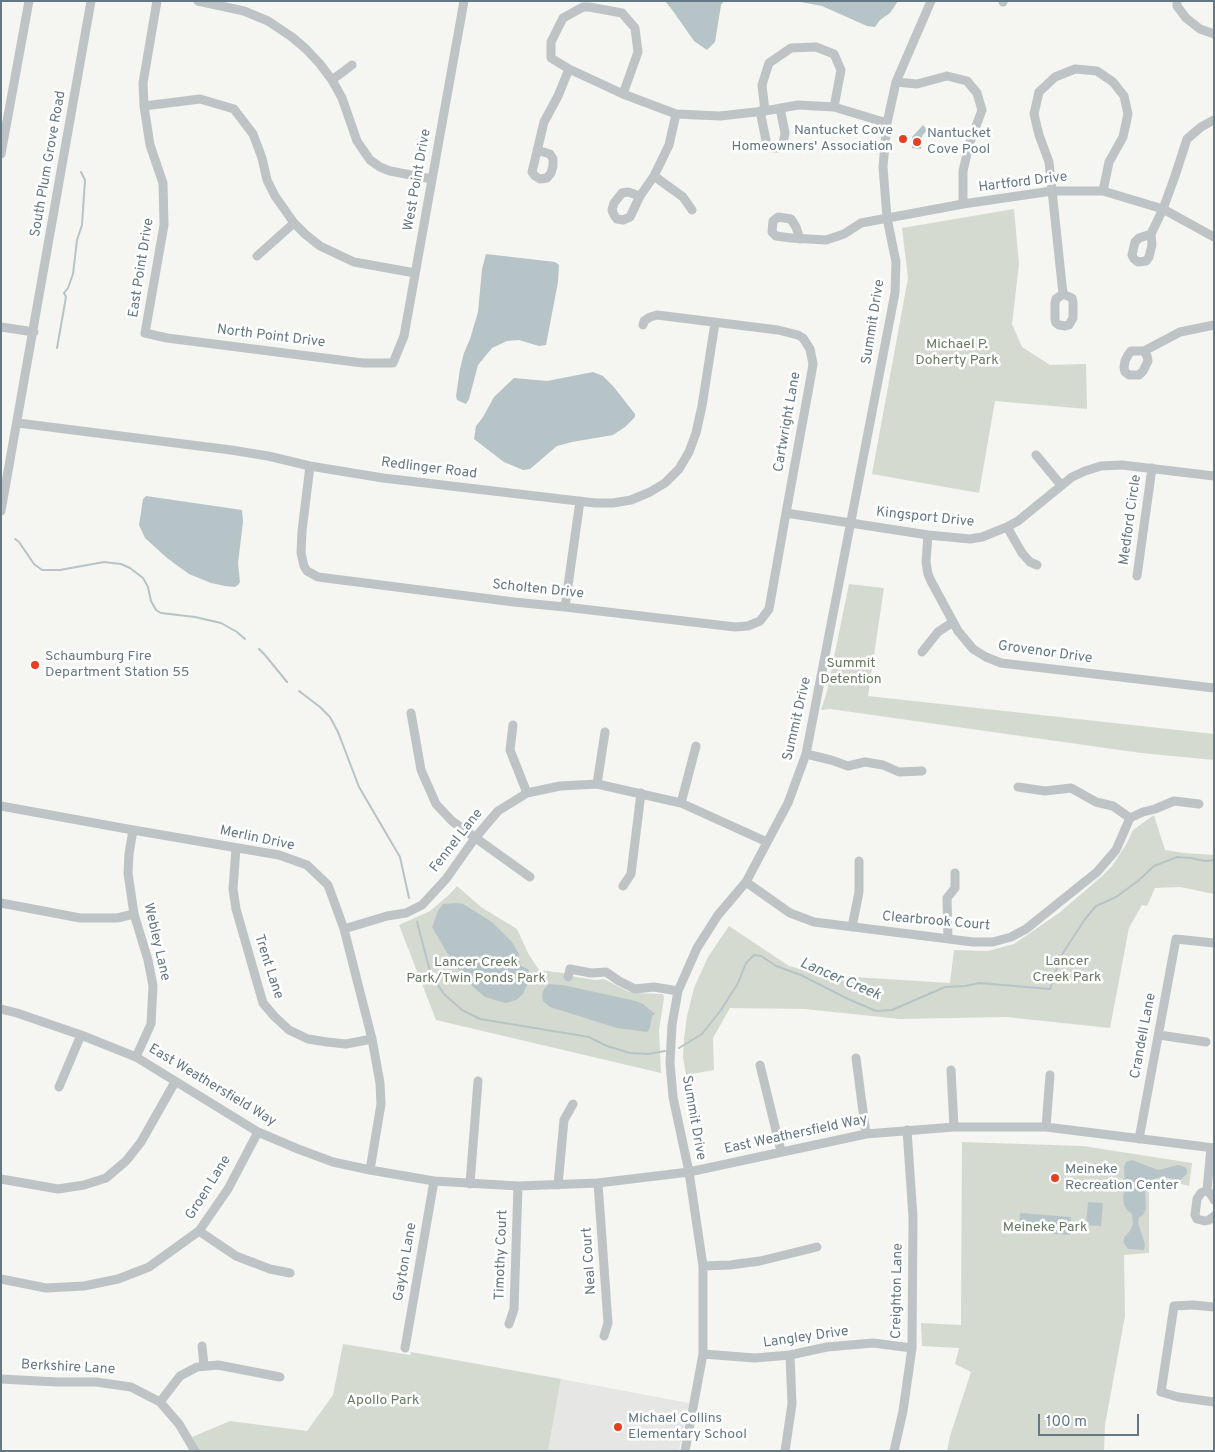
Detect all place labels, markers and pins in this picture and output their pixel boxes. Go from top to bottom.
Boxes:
place label: Nantucket Cove Homeowners' Association [732,123,893,156]
place label: Nantucket Cove Pool [927,126,991,158]
marker: Nantucket Cove Homeowners' Association [897,133,909,145]
marker: Nantucket Cove Pool [911,136,923,148]
place label: Schaumburg Fire Department Station 55 [45,649,190,682]
marker: Schaumburg Fire Department Station 55 [29,659,41,671]
place label: Meineke Recreation Center [1065,1162,1179,1194]
marker: Meineke Recreation Center [1049,1172,1061,1184]
place label: Michael Collins Elementary School [628,1411,747,1444]
marker: Michael Collins Elementary School [612,1421,624,1433]

